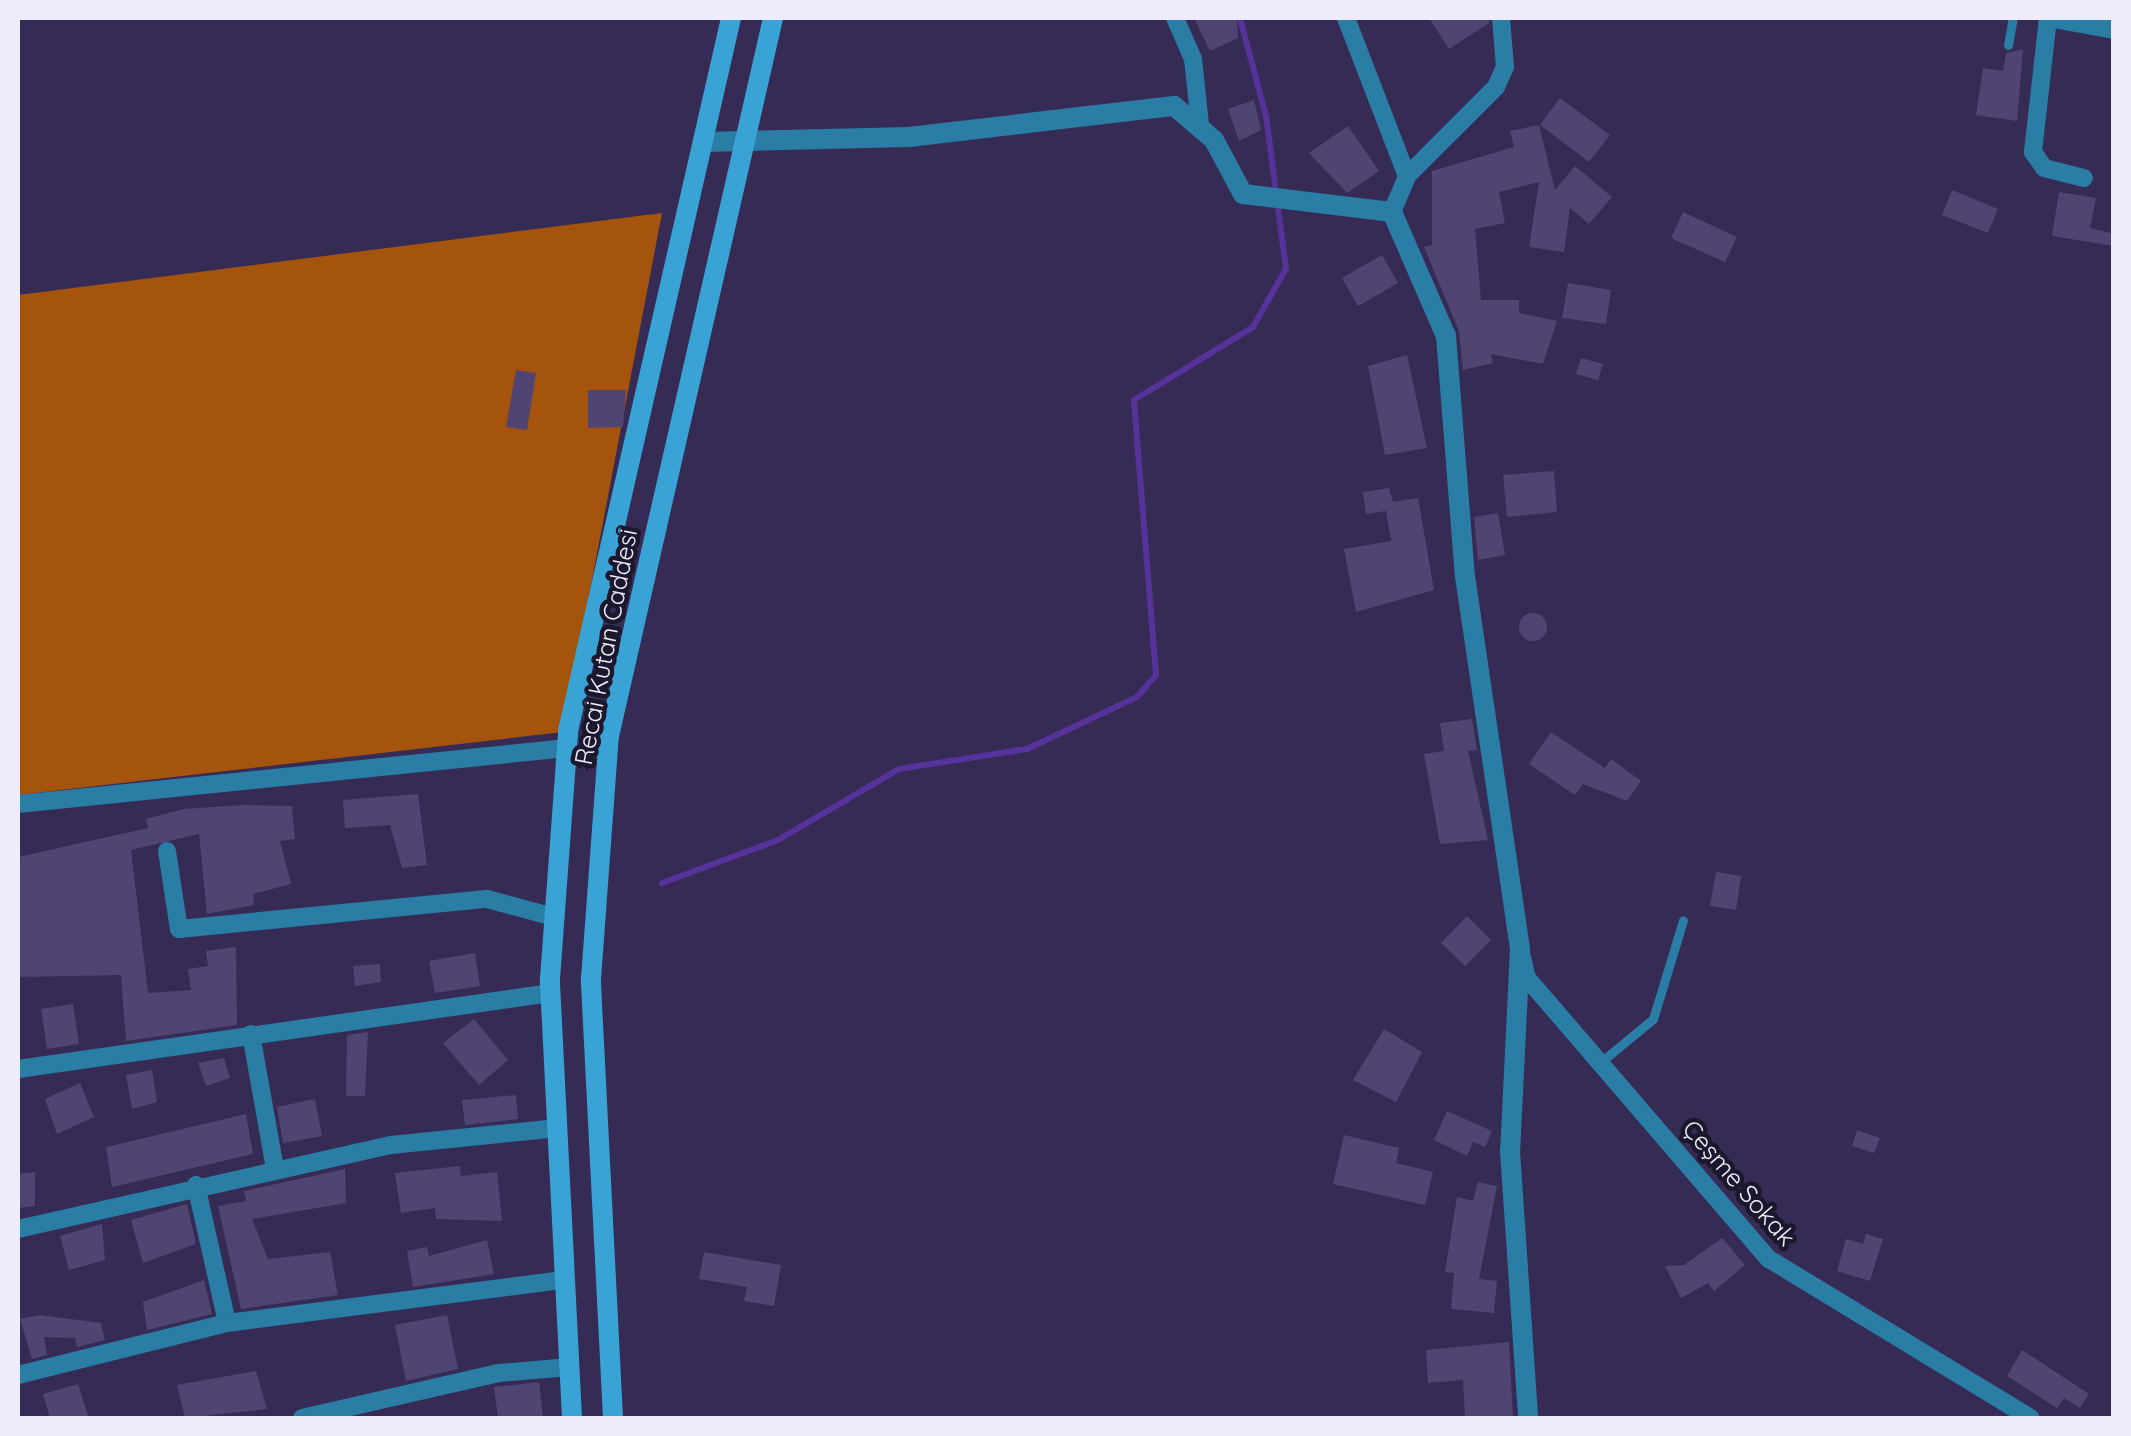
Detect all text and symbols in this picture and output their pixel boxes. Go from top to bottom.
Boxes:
street label: Recai Kutan Caddesi [568,526,644,768]
street label: Çeşme Sokak [1676,1114,1802,1252]

